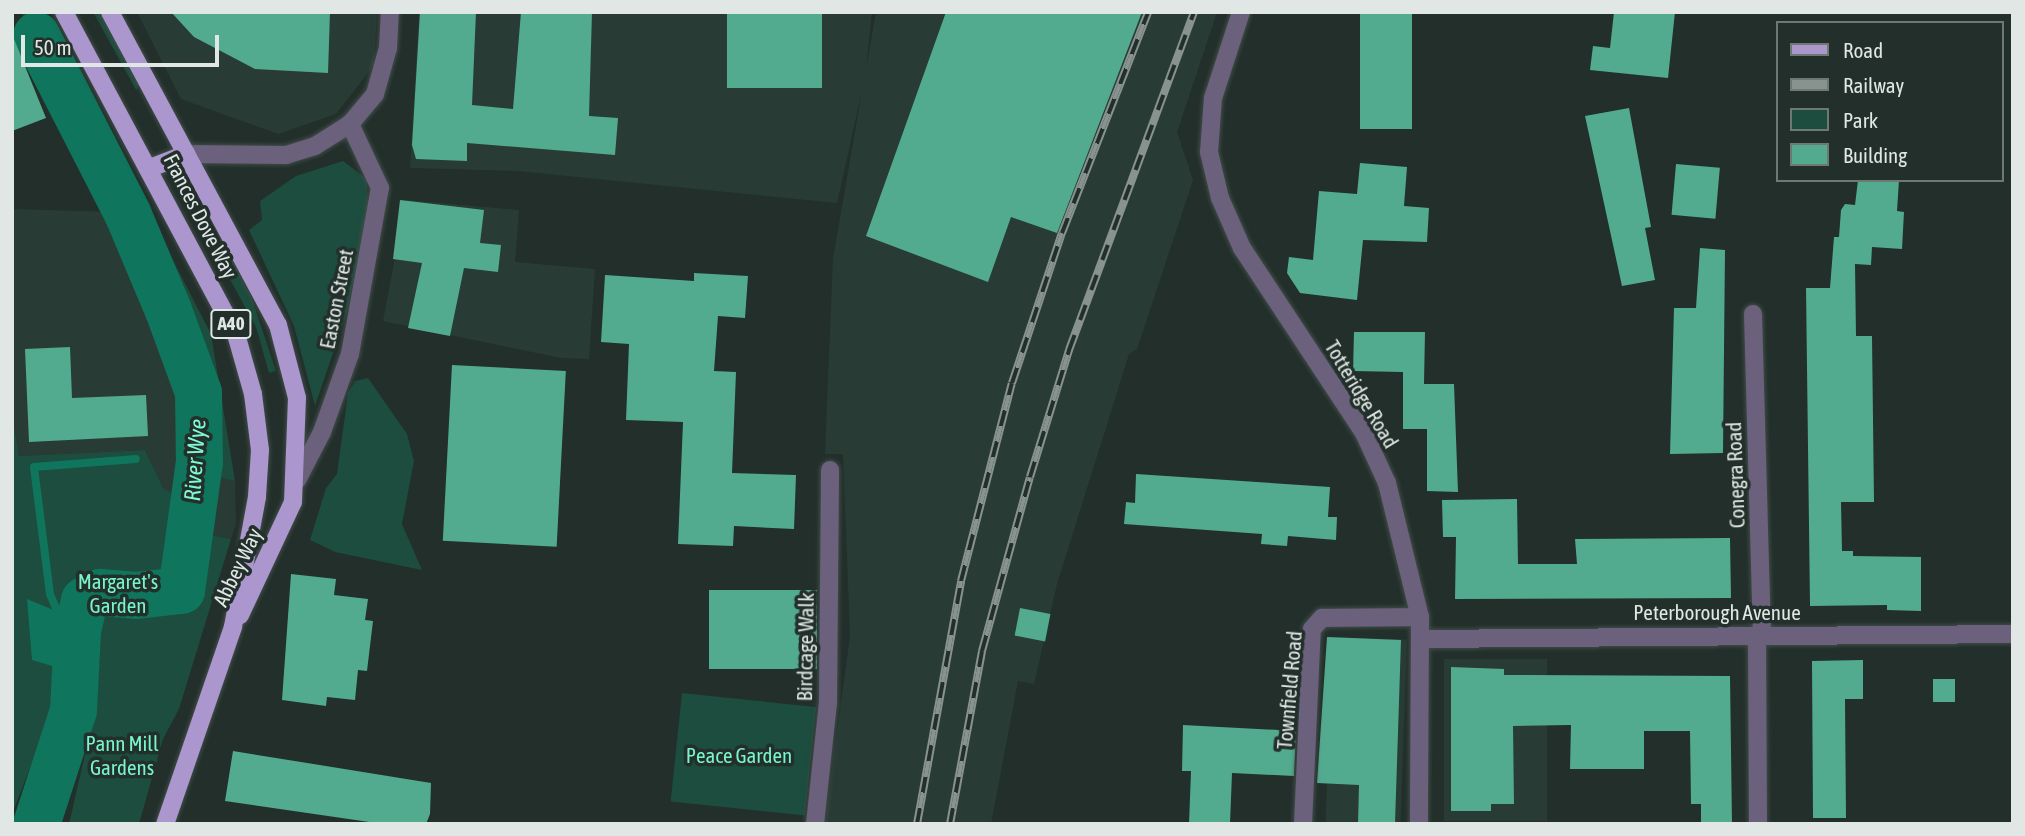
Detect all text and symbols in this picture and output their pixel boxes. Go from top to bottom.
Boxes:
scale bar [24,21,222,65]
legend [1776,21,2004,182]
text: 50 m [34,35,72,59]
text: Road [1843,38,1883,62]
text: Railway [1843,73,1904,97]
text: Park [1843,108,1878,132]
text: Building [1843,143,1907,167]
street label: Frances Dove Way [159,149,243,283]
street label: Easton Street [314,247,358,351]
road number: A40 [210,308,252,340]
street label: Totteridge Road [1320,336,1404,452]
water label: River Wye [178,418,212,502]
street label: Conegra Road [1721,421,1749,529]
street label: Abbey Way [207,524,267,610]
park label: Margaret's Garden [78,568,158,618]
street label: Birdcage Walk [791,592,819,702]
street label: Peterborough Avenue [1633,599,1801,625]
street label: Townfield Road [1271,630,1307,750]
park label: Pann Mill Gardens [86,730,158,780]
park label: Peace Garden [686,742,792,768]

